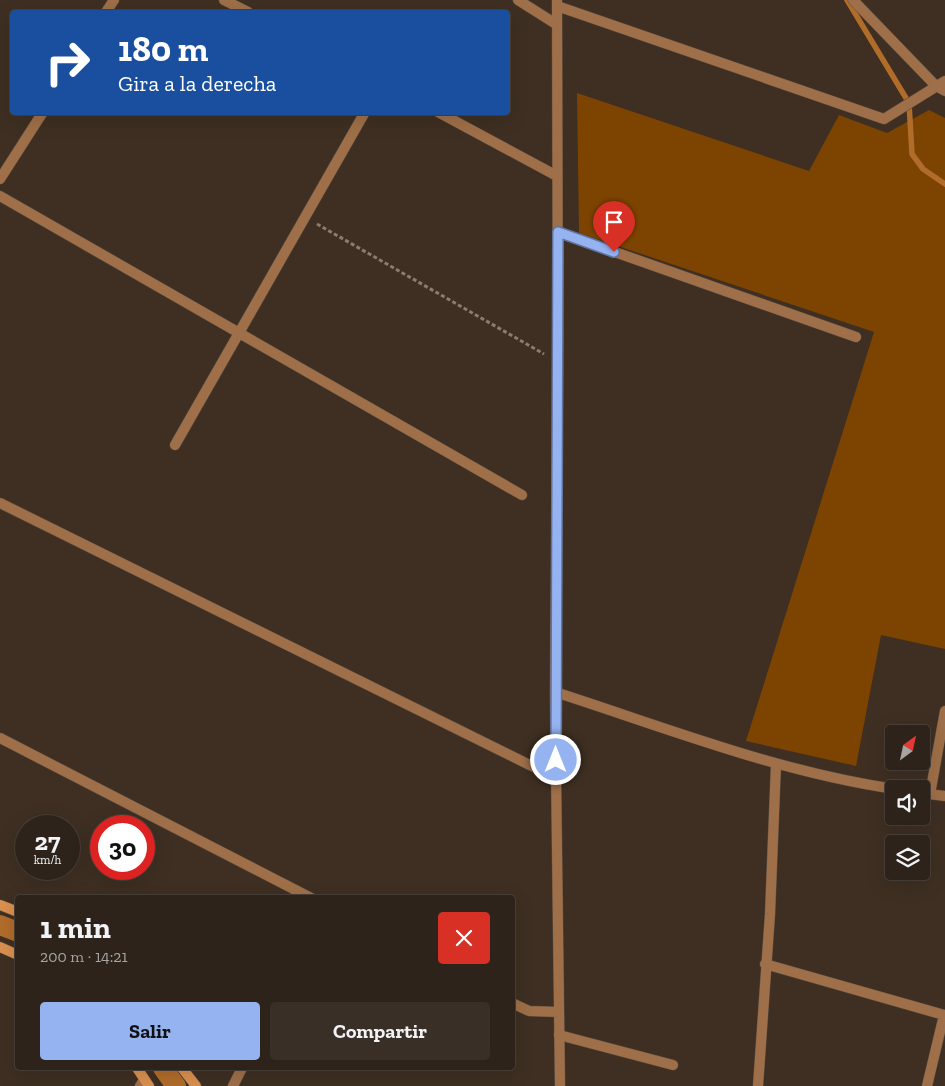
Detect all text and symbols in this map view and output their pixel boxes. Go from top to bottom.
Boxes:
text: 180 m [118,28,208,70]
icon: right [35,30,100,95]
text: Gira a la derecha [118,70,276,97]
pin [593,201,635,252]
icon: arrive [600,208,628,236]
north arrow [885,725,930,770]
map controls [885,725,930,880]
position arrow [529,733,581,785]
button: sound [885,780,930,825]
speed limit sign: 30 [90,815,155,880]
text: 27 [35,826,60,856]
button: layers [885,835,930,880]
text: km/h [34,853,61,867]
text: 1 min [40,910,111,946]
button: close [438,912,490,964]
text: 200 m · 14:21 [40,947,128,966]
button: Salir [40,1002,260,1060]
button: Compartir [270,1002,490,1060]

